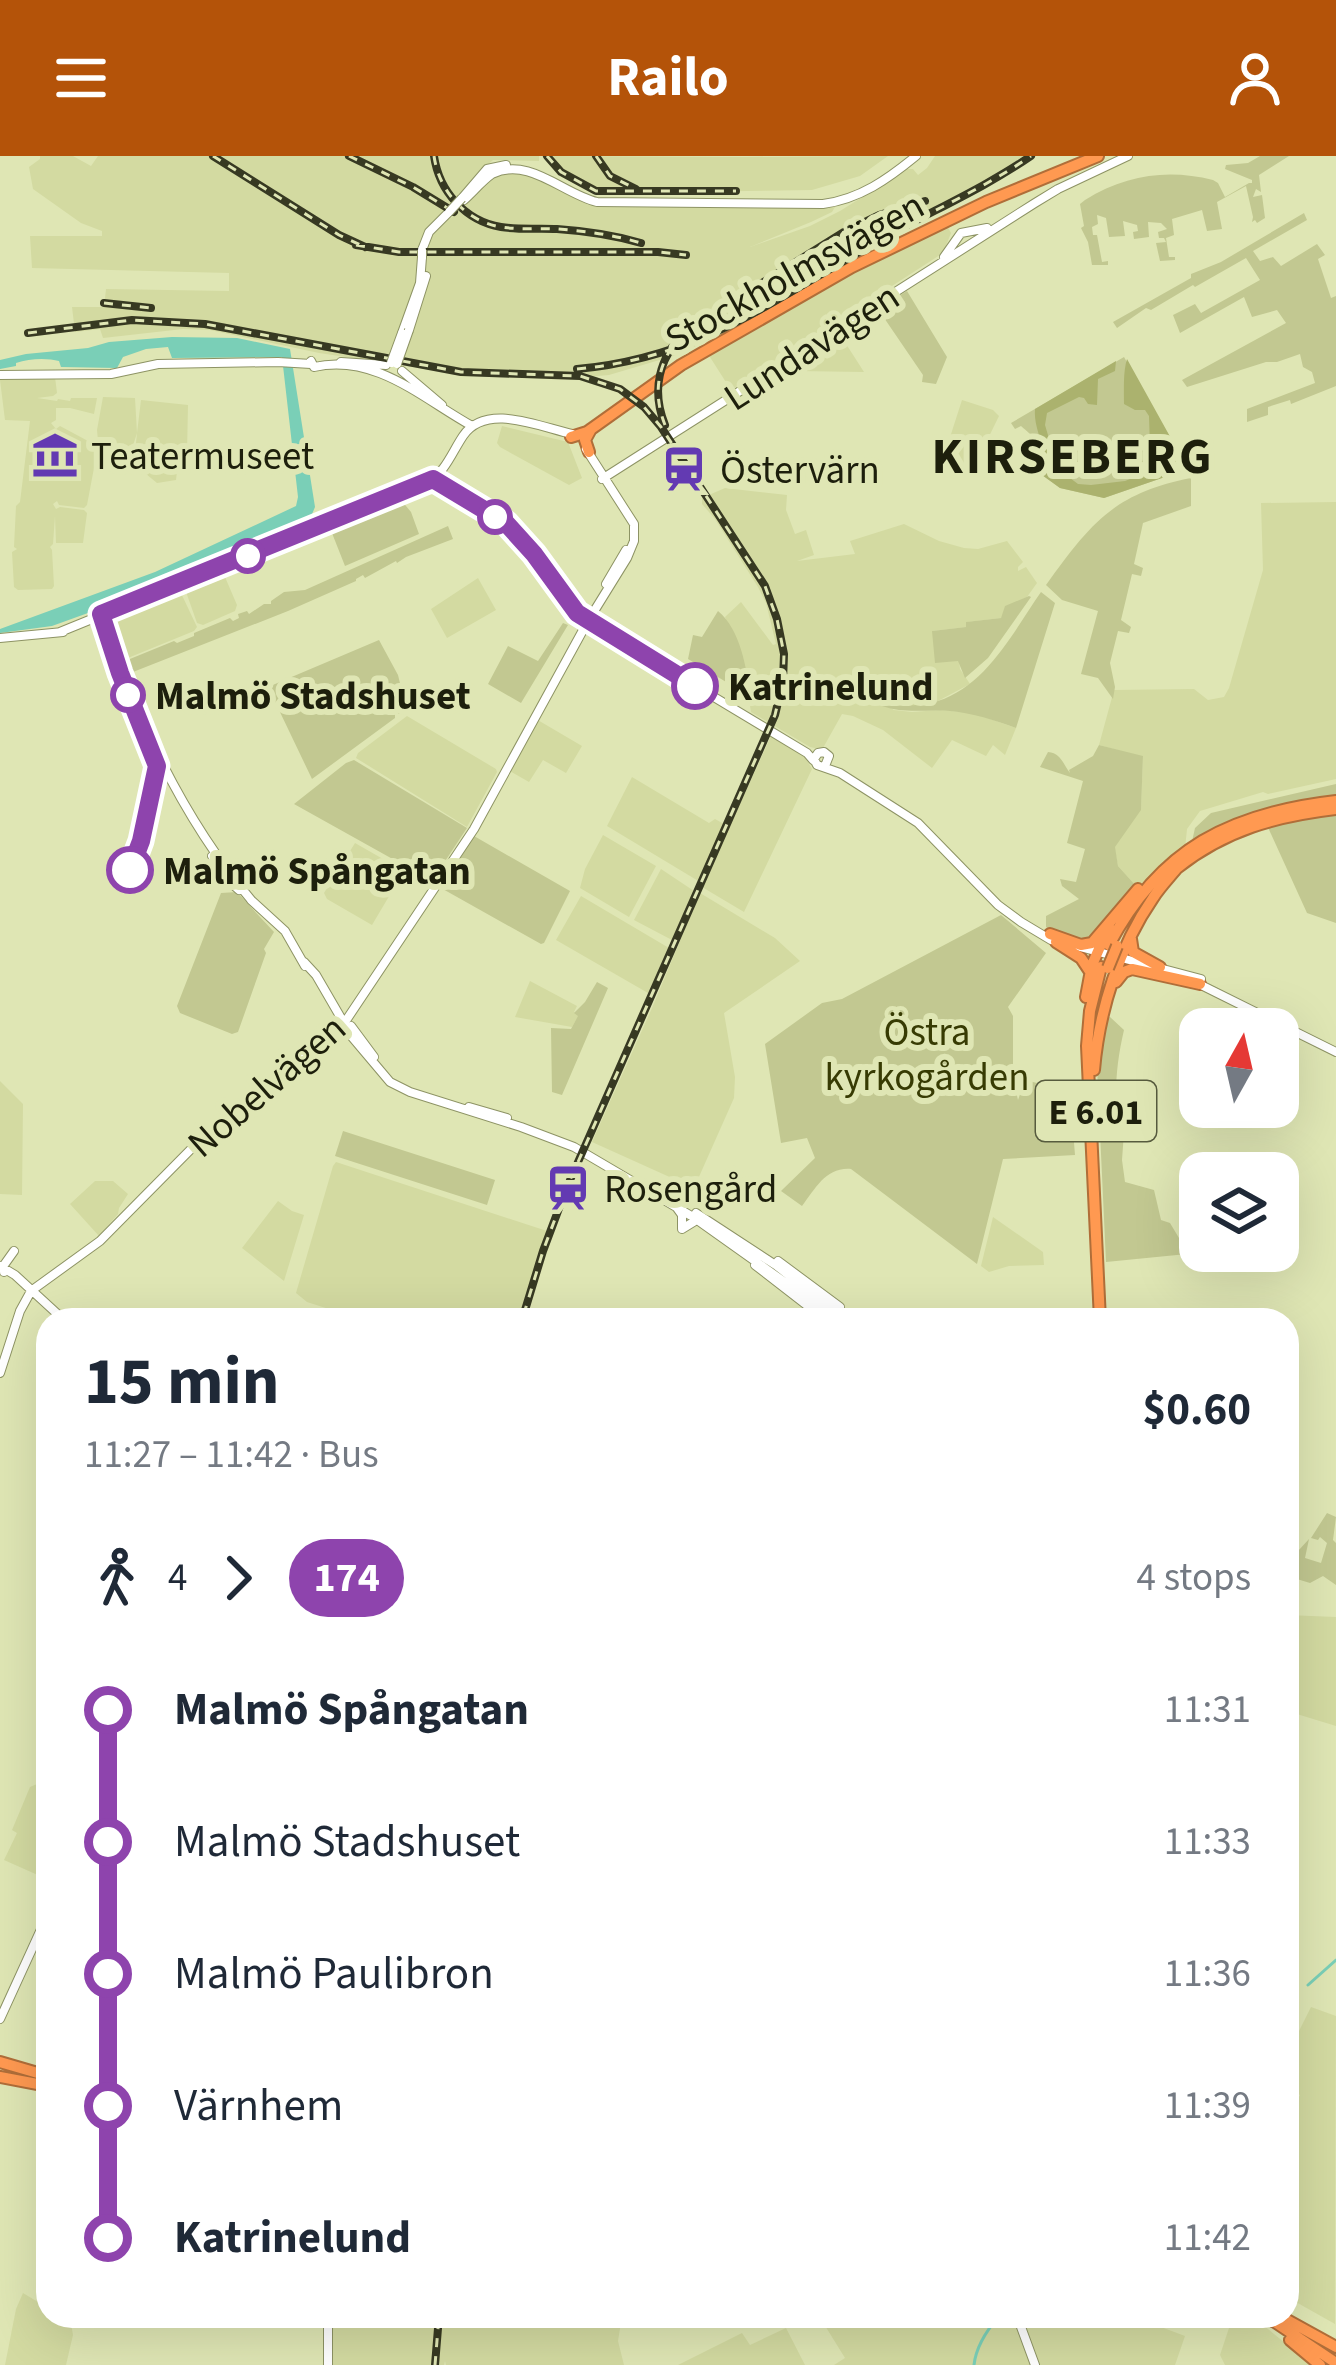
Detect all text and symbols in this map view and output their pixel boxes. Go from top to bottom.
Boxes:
text: Railo [607,40,729,117]
icon: menu [48,45,114,111]
icon: person [1222,45,1288,111]
street label: Stockholmsvägen [655,178,935,367]
street label: Lundavägen [713,270,911,425]
district label: KIRSEBERG [931,421,1215,493]
place label: Teatermuseet [91,429,314,485]
museum icon: Teatermuseet [30,430,80,480]
place label: Östervärn [720,443,880,499]
station icon: Östervärn [659,444,709,494]
unlabelled marker [479,501,511,533]
unlabelled marker [232,540,264,572]
place label: Katrinelund [728,660,933,716]
marker: Katrinelund [673,664,717,708]
place label: Malmö Stadshuset [155,669,471,725]
marker: Malmö Stadshuset [112,679,144,711]
place label: Malmö Spångatan [163,844,471,900]
marker: Malmö Spångatan [108,848,152,892]
street label: Nobelvägen [176,1002,359,1171]
park label: Östra kyrkogården [825,1005,1029,1106]
north arrow [1179,1008,1299,1128]
map controls [1179,1008,1299,1272]
road number: E 6.01 [1036,1081,1156,1141]
button: layers [1179,1152,1299,1272]
place label: Rosengård [604,1162,777,1218]
station icon: Rosengård [543,1163,593,1213]
text: 15 min [84,1335,279,1429]
text: $0.60 [1142,1378,1251,1442]
text: 11:27 – 11:42 · Bus [84,1427,379,1483]
icon: walk [84,1545,150,1611]
icon: forward [205,1545,271,1611]
text: 174 [313,1548,380,1608]
text: 4 [168,1550,187,1606]
text: 4 stops [1137,1550,1251,1606]
text: Malmö Spångatan [174,1678,529,1742]
text: 11:31 [1164,1682,1251,1738]
text: Malmö Stadshuset [174,1810,520,1874]
text: 11:33 [1164,1814,1251,1870]
text: Malmö Paulibron [174,1942,494,2006]
text: 11:36 [1164,1946,1251,2002]
text: Värnhem [174,2074,343,2138]
text: 11:39 [1164,2078,1251,2134]
text: Katrinelund [174,2206,411,2270]
text: 11:42 [1164,2210,1251,2266]

